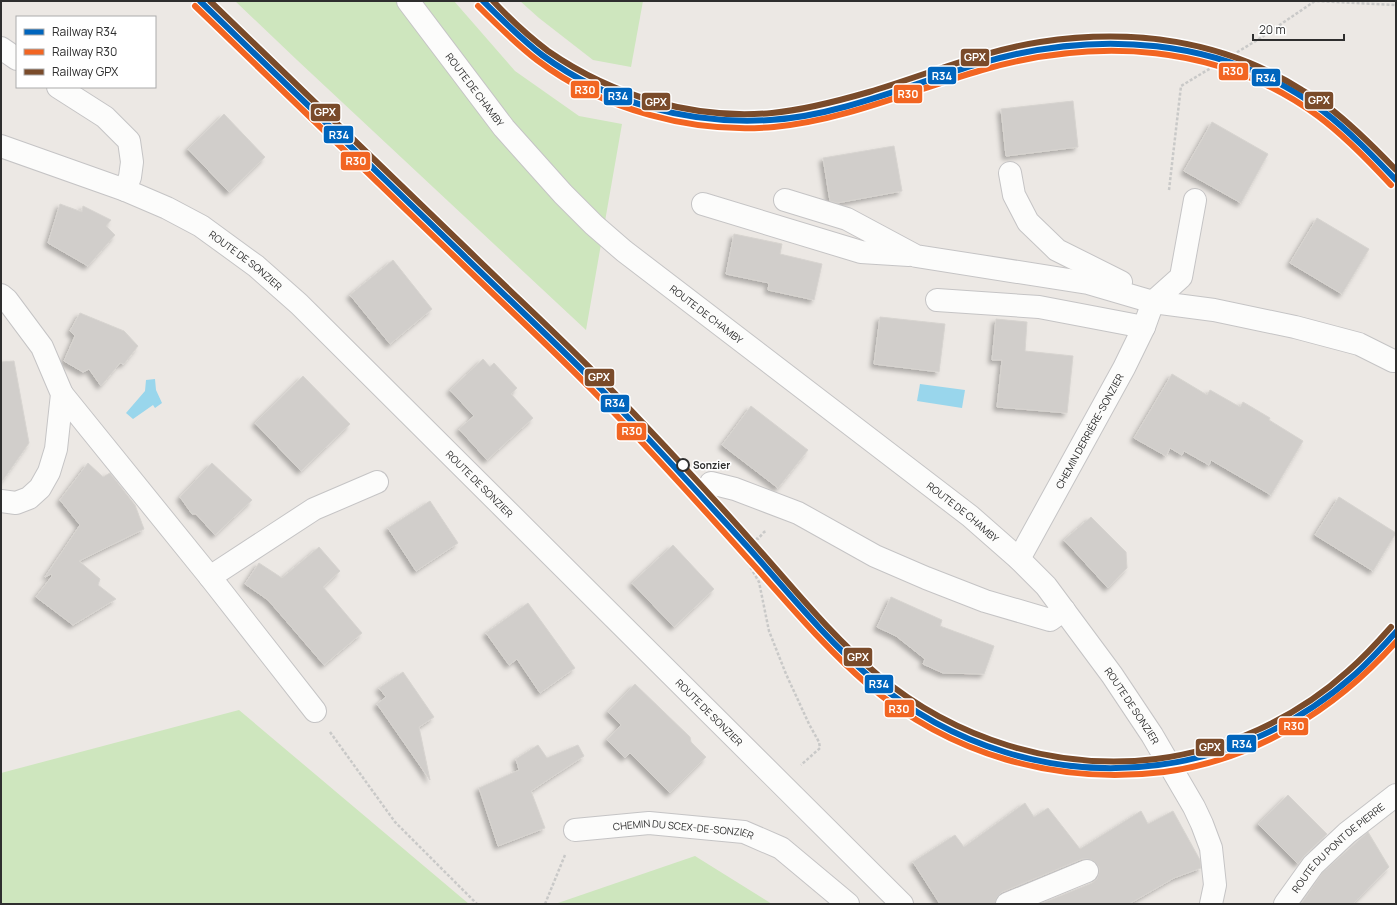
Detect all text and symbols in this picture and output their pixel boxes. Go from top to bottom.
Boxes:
legend [16,16,156,88]
scale bar [1253,16,1344,42]
text: 20 m [1259,21,1286,38]
text: Railway R34 [52,23,117,40]
text: Railway R30 [52,43,117,60]
line badge: GPX [960,48,990,67]
text: GPX [964,49,987,64]
street label: ROUTE DE CHAMBY [443,50,508,130]
line badge: R30 [1218,62,1249,81]
text: Railway GPX [52,63,119,80]
text: R30 [1223,63,1243,78]
line badge: R34 [927,66,957,85]
text: R34 [932,68,952,83]
line badge: R34 [1251,68,1281,87]
text: R34 [1256,70,1276,85]
line badge: R30 [570,80,600,99]
text: R30 [575,82,595,97]
line badge: R30 [893,84,923,104]
text: R30 [898,86,918,101]
line badge: R34 [603,87,633,106]
text: R34 [608,88,628,103]
line badge: GPX [1304,91,1334,110]
line badge: GPX [641,92,671,111]
text: GPX [1308,92,1331,107]
text: GPX [645,94,668,109]
line badge: GPX [310,103,341,122]
text: GPX [314,104,337,119]
line badge: R34 [323,125,354,144]
text: R34 [329,127,349,142]
line badge: R30 [340,151,371,171]
text: R30 [346,153,366,168]
street label: ROUTE DE SONZIER [206,227,285,293]
street label: ROUTE DE CHAMBY [667,281,746,347]
line badge: GPX [584,368,615,387]
text: GPX [588,369,611,384]
street label: CHEMIN DERRIÈRE-SONZIER [1052,371,1127,491]
line badge: R34 [600,394,630,413]
text: R34 [605,395,625,410]
line badge: R30 [616,422,647,441]
text: R30 [622,423,642,438]
street label: ROUTE DE SONZIER [443,447,516,520]
marker: Sonzier [676,458,690,472]
place label: Sonzier [693,458,730,472]
street label: ROUTE DE CHAMBY [924,478,1002,546]
line badge: GPX [843,647,873,667]
text: GPX [847,649,870,664]
street label: ROUTE DE SONZIER [1102,664,1163,747]
line badge: R34 [864,674,894,694]
street label: ROUTE DE SONZIER [673,676,746,749]
text: R34 [869,676,889,691]
line badge: R30 [884,699,915,718]
text: R30 [889,701,909,716]
line badge: R30 [1278,717,1309,736]
text: R30 [1284,718,1304,733]
line badge: R34 [1226,734,1257,753]
text: R34 [1232,736,1252,751]
line badge: GPX [1195,738,1225,757]
text: GPX [1199,739,1222,754]
street label: ROUTE DU PONT DE PIERRE [1288,799,1388,895]
street label: CHEMIN DU SCEX-DE-SONZIER [612,816,756,842]

